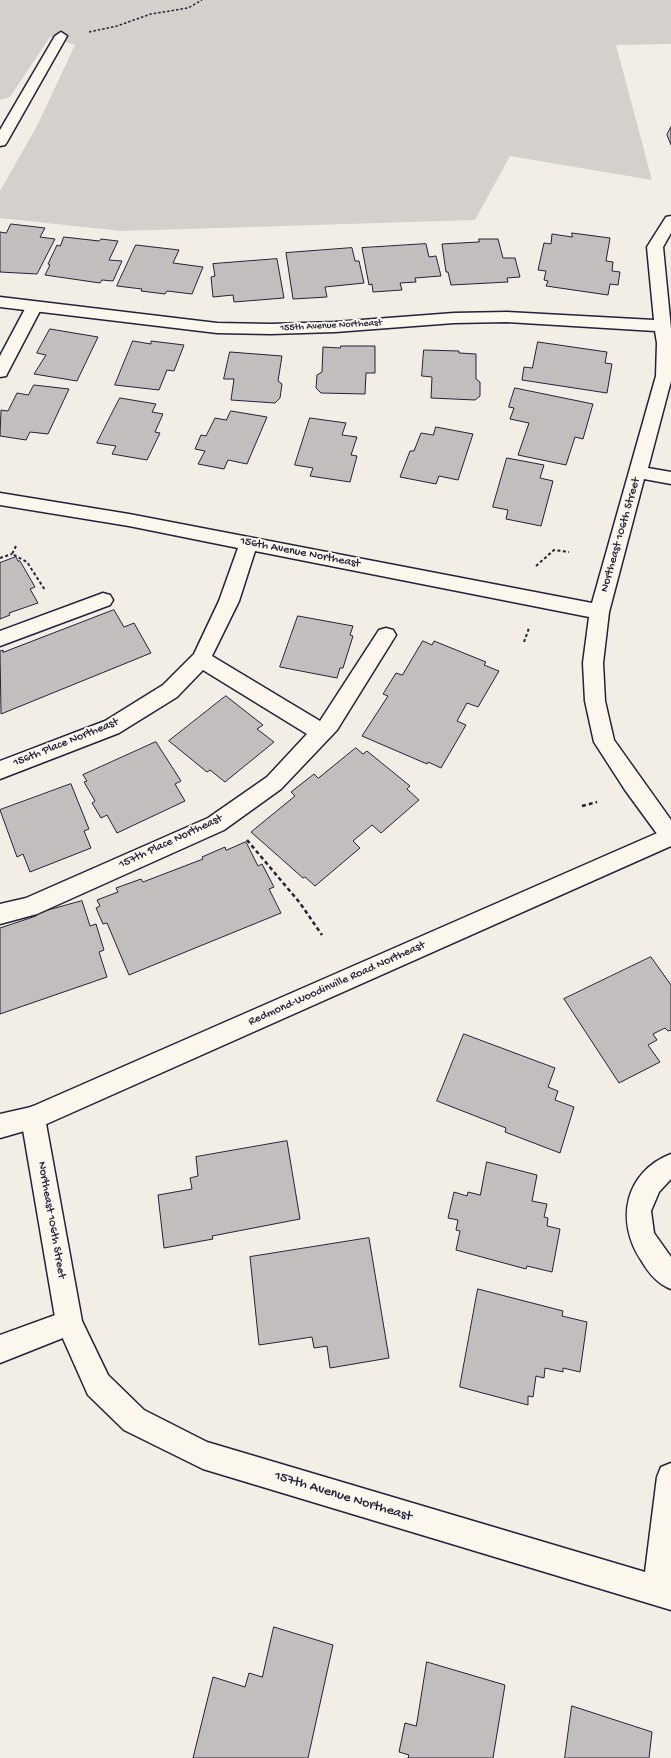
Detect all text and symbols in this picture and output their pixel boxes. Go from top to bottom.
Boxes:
street label: 155th Avenue Northeast [280,317,382,335]
street label: Northeast 106th Street [598,476,644,594]
street label: 156th Avenue Northeast [239,534,361,572]
street label: 156th Place Northeast [11,715,121,771]
street label: 157th Place Northeast [117,812,225,872]
street label: Redmond-Woodinville Road Northeast [246,938,428,1030]
street label: Northeast 106th Street [34,1160,68,1280]
street label: 157th Avenue Northeast [272,1468,414,1526]

